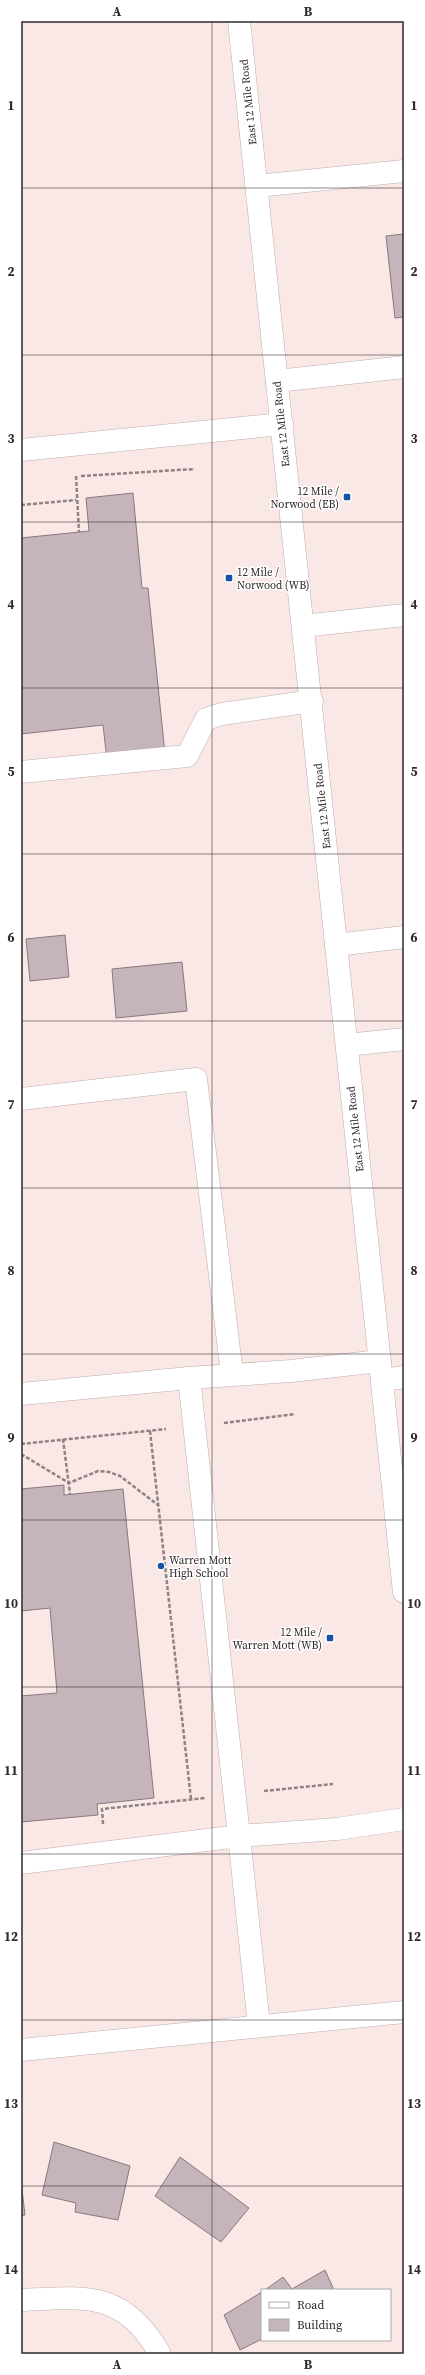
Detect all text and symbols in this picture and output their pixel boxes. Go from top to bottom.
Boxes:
text: A [113,3,122,20]
text: B [304,3,313,20]
street label: East 12 Mile Road [236,58,260,146]
text: 1 [7,97,15,114]
text: 1 [410,97,418,114]
text: 2 [7,263,15,280]
text: 2 [410,263,418,280]
street label: East 12 Mile Road [269,380,293,468]
text: 3 [7,430,15,447]
text: 3 [410,430,418,447]
place label: 12 Mile / Norwood (EB) [270,484,339,512]
marker: 12 Mile / Norwood (EB) [342,492,352,502]
place label: 12 Mile / Norwood (WB) [237,565,310,593]
marker: 12 Mile / Norwood (WB) [224,573,234,583]
text: 4 [7,596,15,613]
text: 4 [410,596,418,613]
street label: East 12 Mile Road [310,762,334,850]
text: 5 [7,763,15,780]
text: 5 [410,763,418,780]
text: 6 [7,929,15,946]
text: 6 [410,929,418,946]
street label: East 12 Mile Road [343,1085,367,1173]
text: 7 [7,1096,15,1113]
text: 7 [410,1096,418,1113]
text: 8 [7,1262,15,1279]
text: 8 [410,1262,418,1279]
text: 9 [7,1429,15,1446]
text: 9 [410,1429,418,1446]
place label: Warren Mott High School [169,1553,232,1581]
marker: Warren Mott High School [156,1561,166,1571]
text: 10 [4,1595,18,1612]
text: 10 [407,1595,421,1612]
place label: 12 Mile / Warren Mott (WB) [232,1625,322,1653]
marker: 12 Mile / Warren Mott (WB) [325,1633,335,1643]
text: 11 [4,1762,18,1779]
text: 11 [407,1762,421,1779]
text: 12 [4,1928,18,1945]
text: 12 [407,1928,421,1945]
text: 13 [4,2095,18,2112]
text: 13 [407,2095,421,2112]
text: 14 [4,2261,18,2278]
text: 14 [407,2261,421,2278]
legend [261,2289,391,2341]
text: Road [297,2297,324,2313]
text: Building [297,2317,342,2333]
text: A [113,2356,122,2373]
text: B [304,2356,313,2373]

